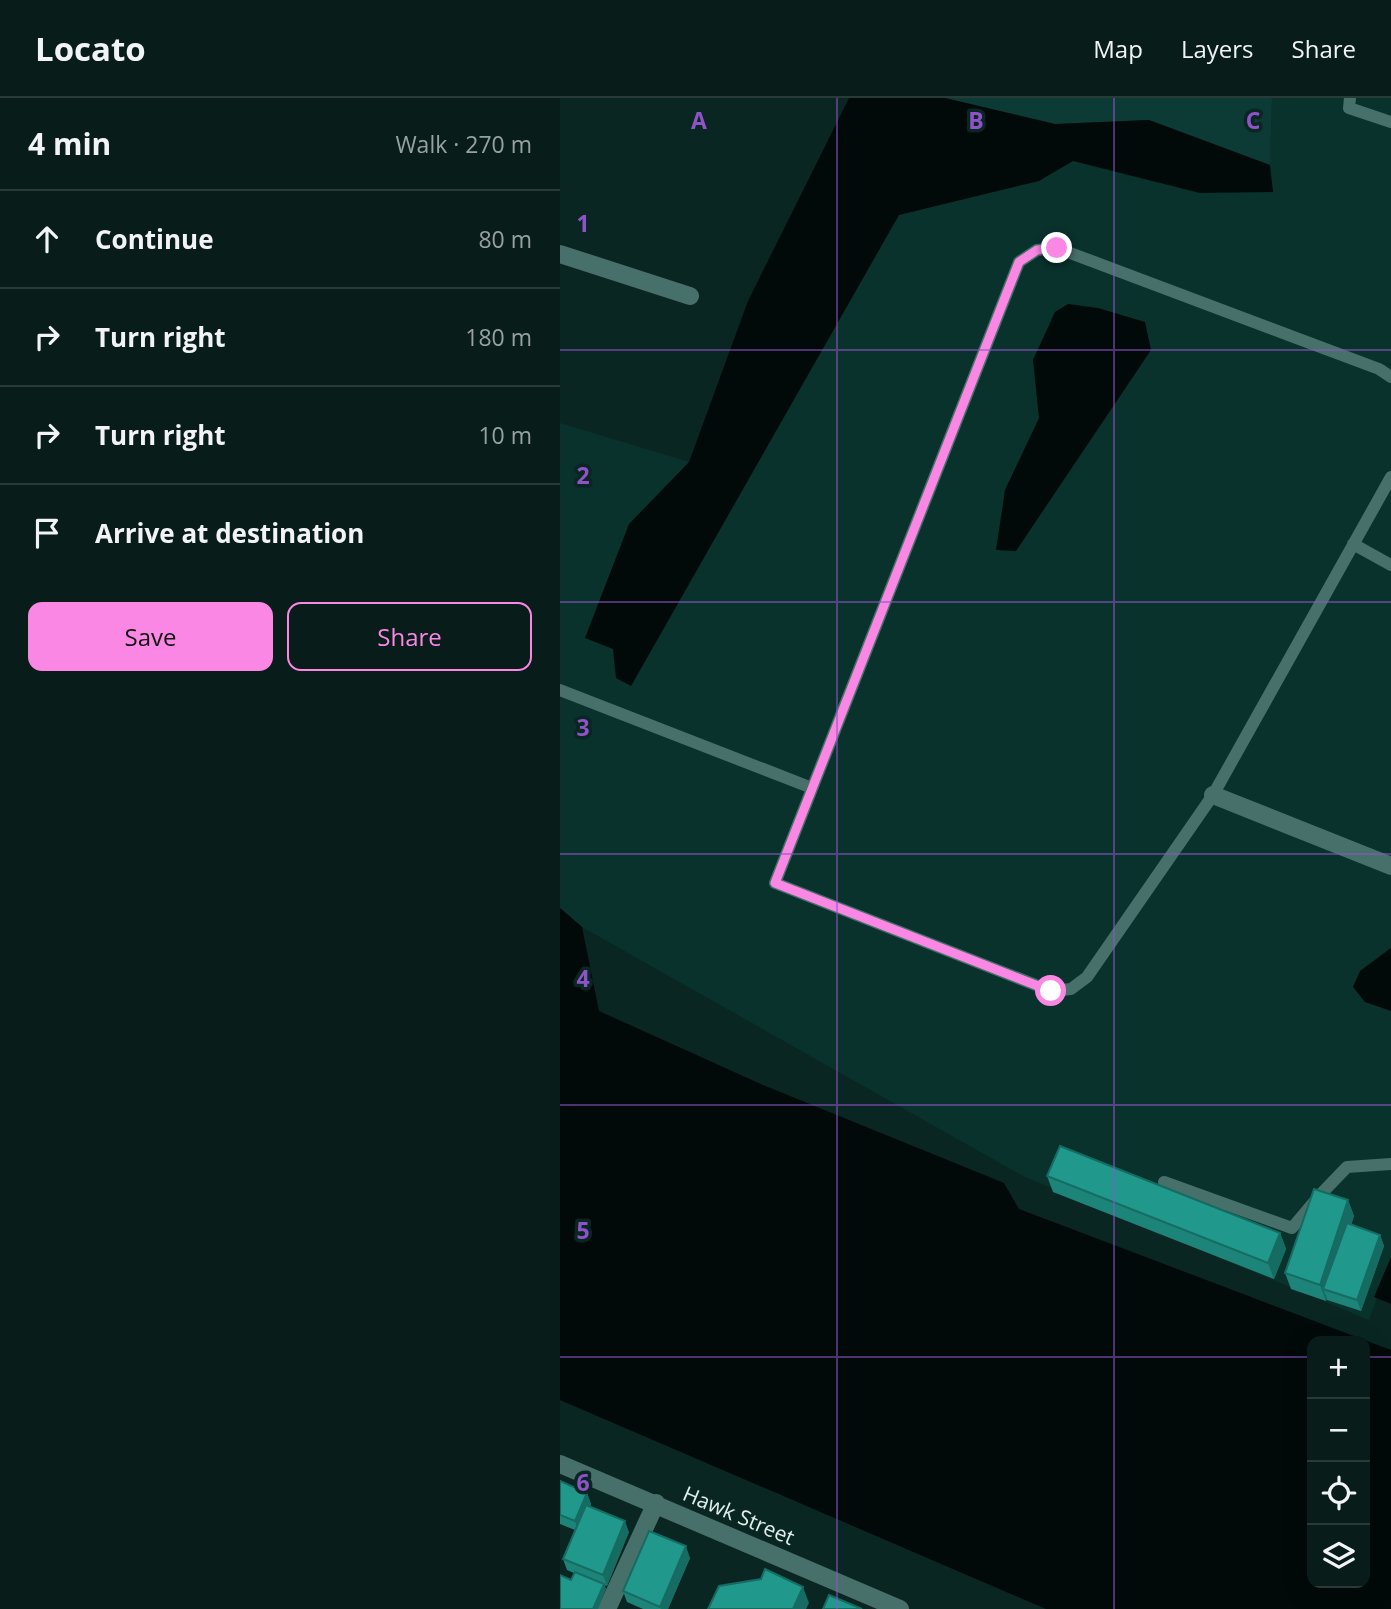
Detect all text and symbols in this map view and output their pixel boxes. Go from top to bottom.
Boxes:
text: Locato [35,26,146,71]
text: Map [1093,32,1143,65]
text: Layers [1181,32,1254,65]
text: Share [1292,32,1356,65]
text: A [691,104,707,136]
text: B [968,104,984,136]
text: C [1246,104,1260,136]
text: 4 min [28,123,111,164]
text: Walk · 270 m [395,128,532,160]
text: 1 [576,207,590,239]
icon: ahead [28,220,66,258]
text: Continue [95,221,214,257]
text: 80 m [478,223,532,255]
route end [1041,232,1072,263]
icon: right [28,318,66,356]
text: Turn right [95,319,226,355]
text: 180 m [465,321,532,353]
icon: right [28,416,66,454]
text: Turn right [95,417,226,453]
text: 10 m [478,419,532,451]
text: 2 [576,459,590,491]
icon: arrive [28,514,66,552]
text: Arrive at destination [95,515,364,551]
button: Save [28,602,273,671]
button: Share [287,602,532,671]
text: 3 [576,711,590,743]
text: 4 [576,962,590,994]
route start [1035,975,1066,1006]
text: 5 [576,1214,590,1246]
map controls [1307,1336,1370,1588]
button: + [1307,1336,1370,1399]
button: − [1307,1399,1370,1462]
button: locate [1307,1462,1370,1525]
text: 6 [576,1466,590,1498]
street label: Hawk Street [679,1479,799,1551]
button: layers [1307,1525,1370,1588]

